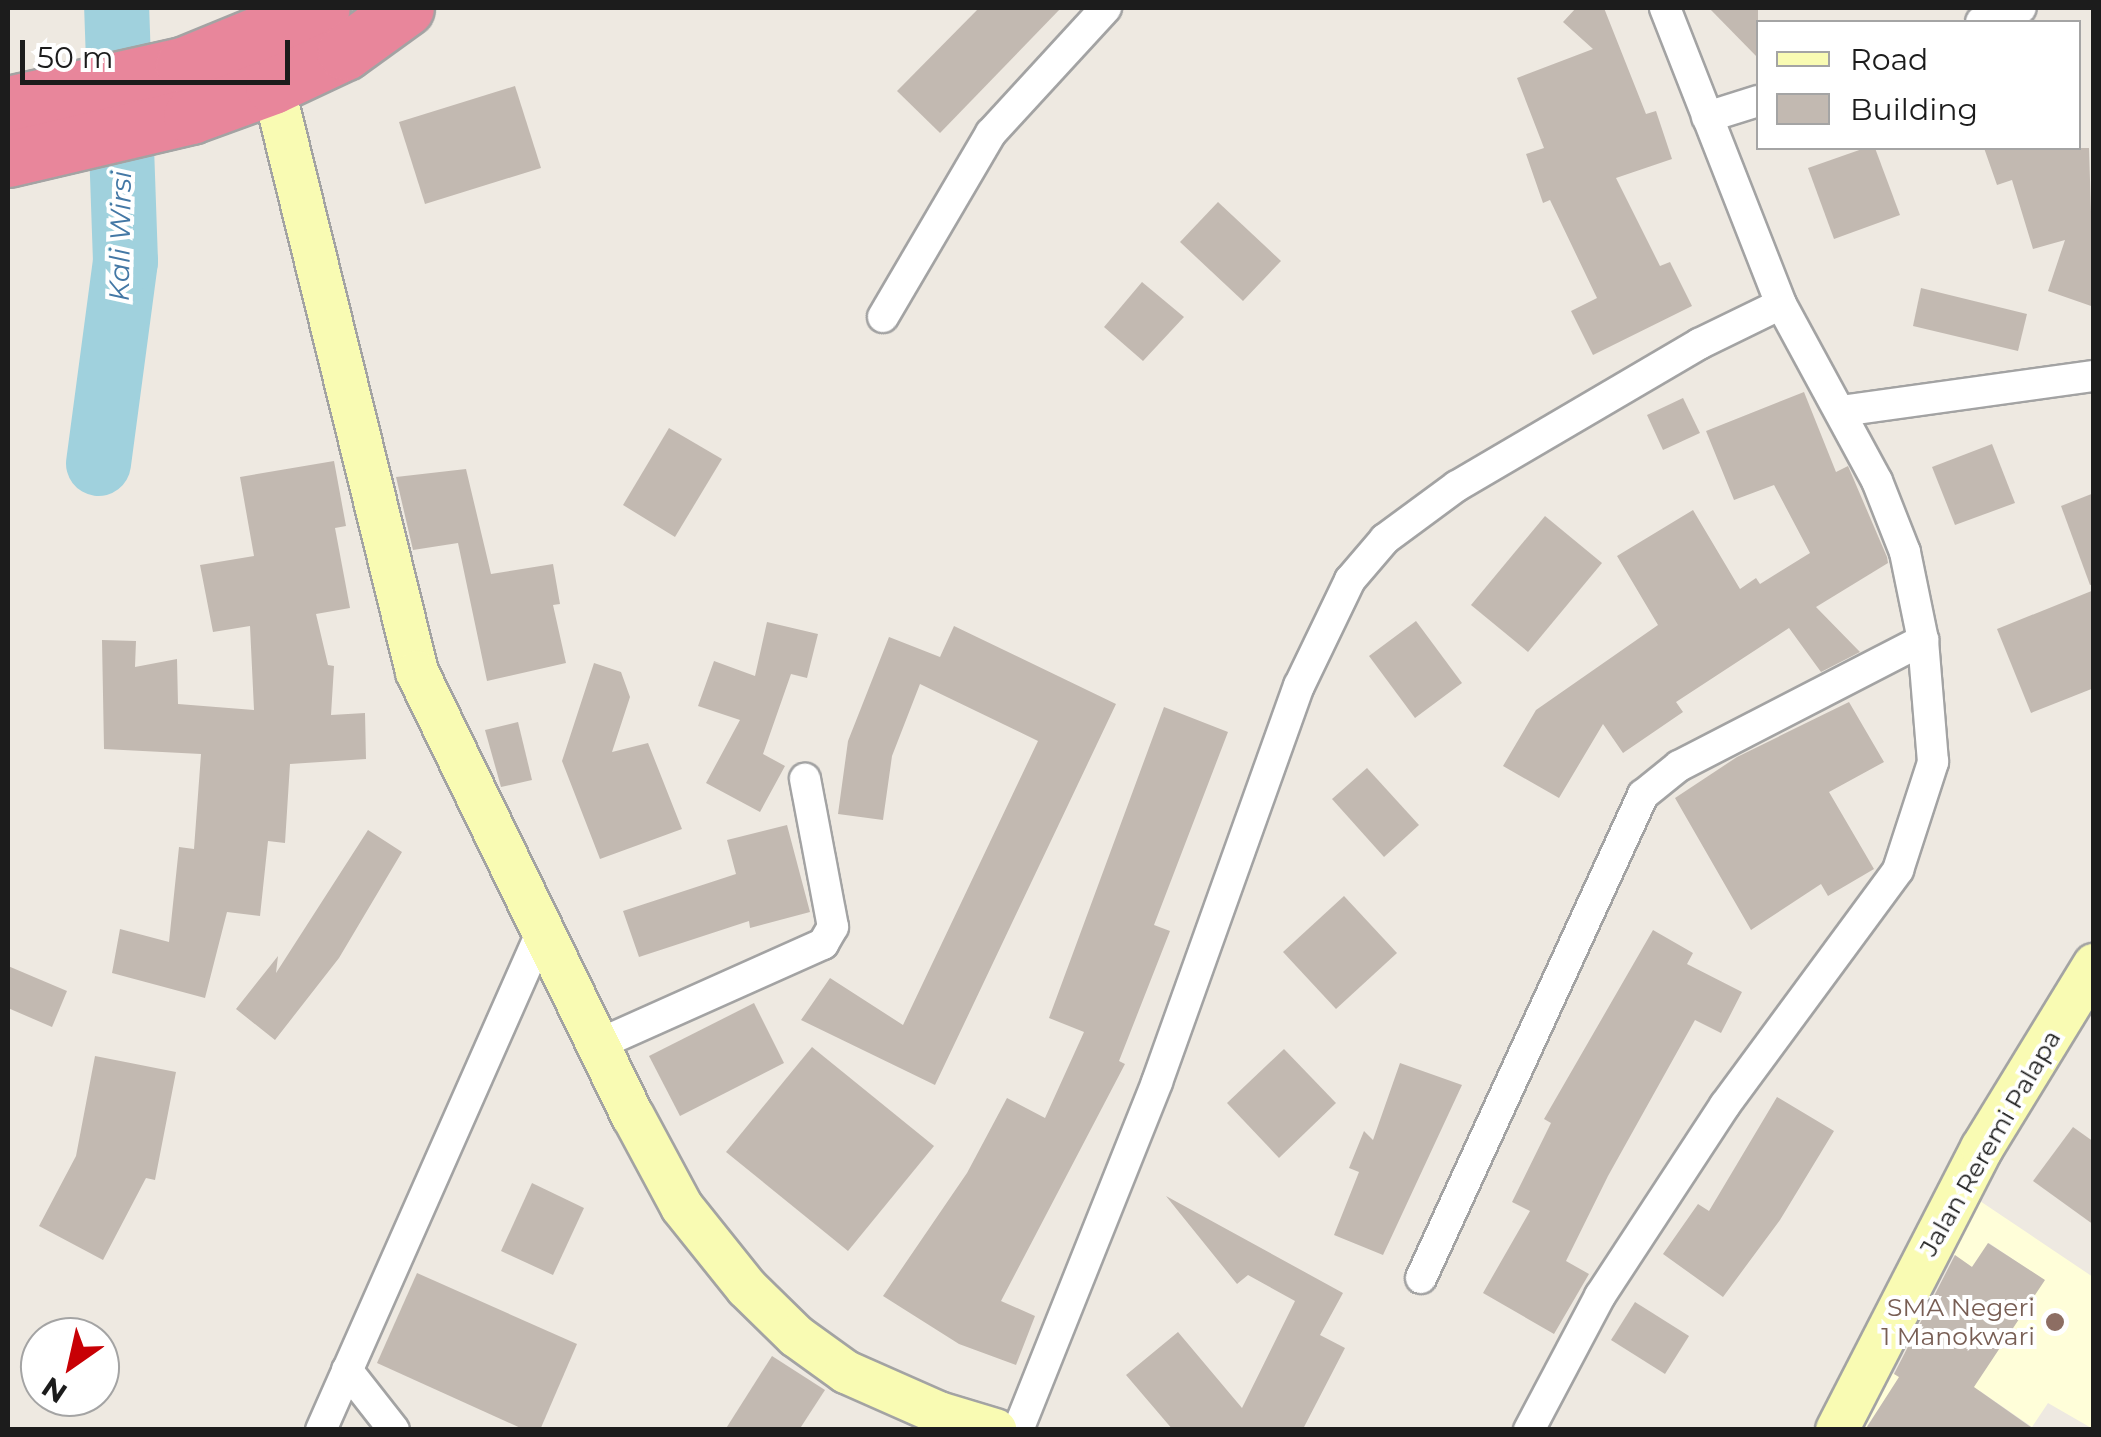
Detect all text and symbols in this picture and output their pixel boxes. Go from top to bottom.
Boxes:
scale bar [25,20,295,82]
legend [1756,20,2081,150]
text: 50 m [37,39,114,76]
text: Road [1850,41,1928,78]
text: Building [1850,91,1978,128]
water label: Kali Wirsi [102,170,138,302]
street label: Jalan Reremi Palapa [1913,1025,2067,1261]
place label: SMA Negeri 1 Manokwari [1881,1293,2035,1352]
marker: SMA Negeri 1 Manokwari [2044,1311,2066,1333]
north arrow [20,1317,120,1417]
text: N [35,1370,73,1411]

